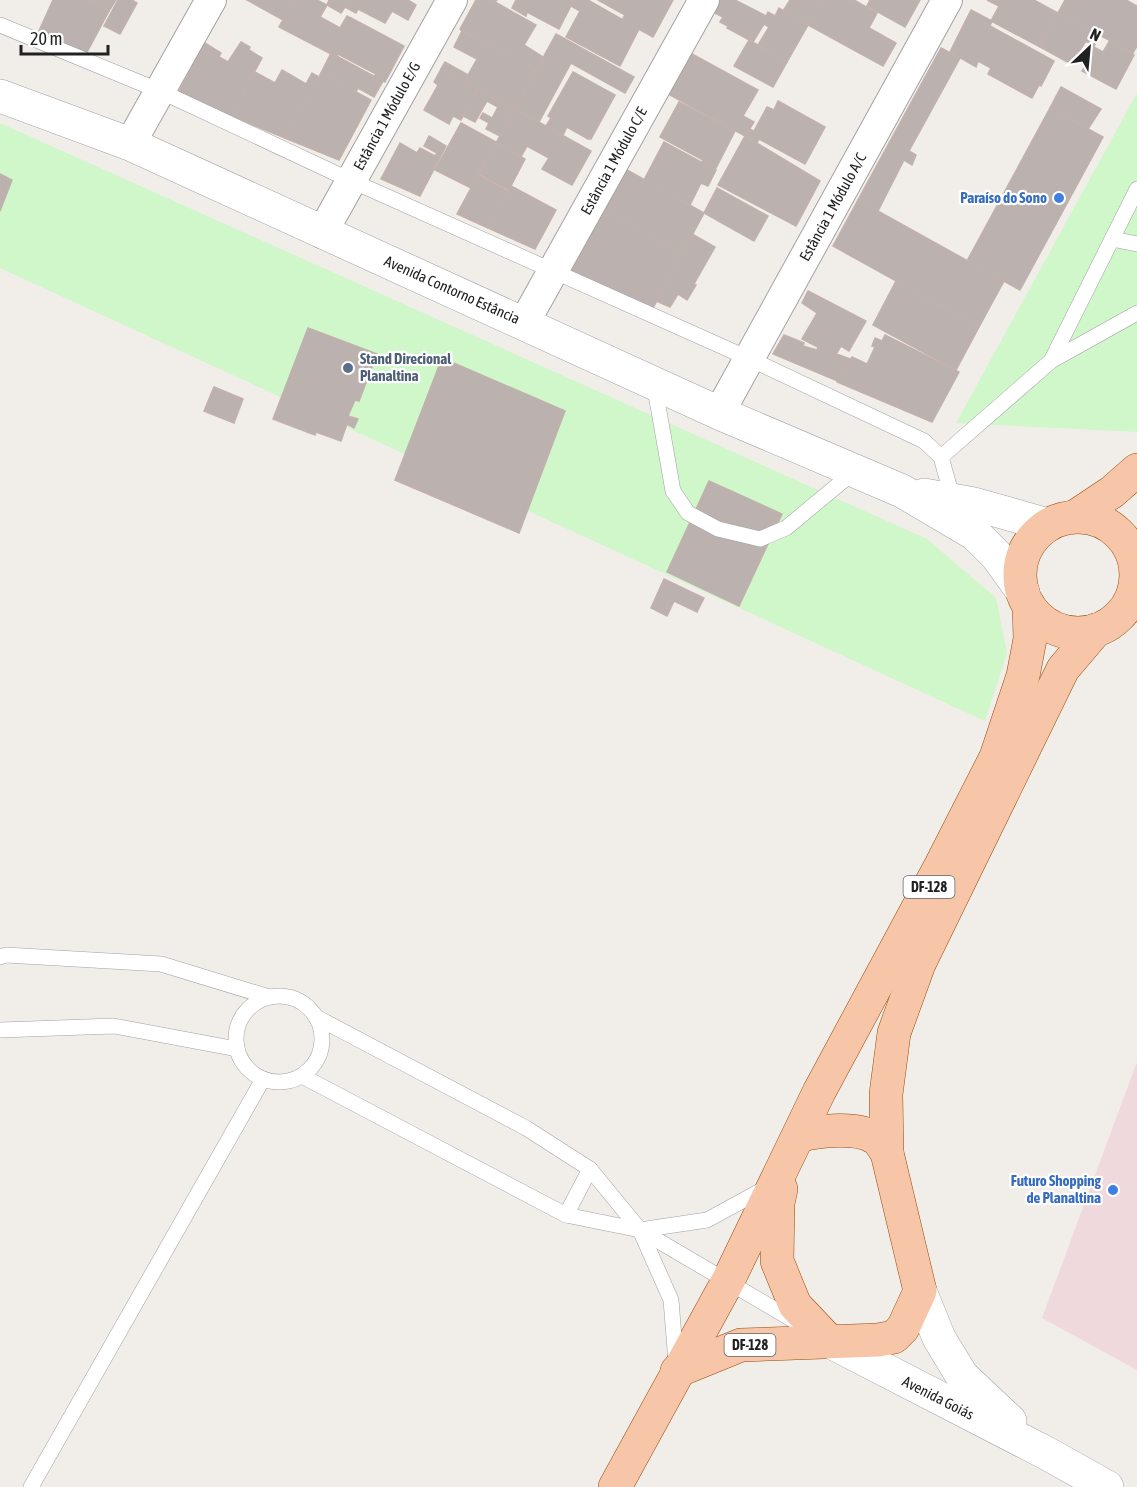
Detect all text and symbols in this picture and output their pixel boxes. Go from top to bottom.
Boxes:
scale bar [21,18,108,56]
north arrow [1059,18,1119,78]
text: N [1087,24,1104,45]
text: 20 m [30,28,62,49]
street label: Estância 1 Módulo E/G [350,59,423,173]
street label: Estância 1 Módulo C/E [577,104,650,217]
street label: Estância 1 Módulo A/C [796,150,869,264]
place label: Paraíso do Sono [960,189,1047,206]
marker: Paraíso do Sono [1052,191,1066,205]
street label: Avenida Contorno Estância [382,252,523,327]
place label: Stand Direcional Planaltina [360,350,452,384]
marker: Stand Direcional Planaltina [341,361,355,375]
road number: DF-128 [904,876,954,898]
place label: Futuro Shopping de Planaltina [1011,1172,1102,1206]
marker: Futuro Shopping de Planaltina [1106,1183,1120,1197]
road number: DF-128 [724,1334,776,1356]
street label: Avenida Goiás [900,1372,977,1423]

